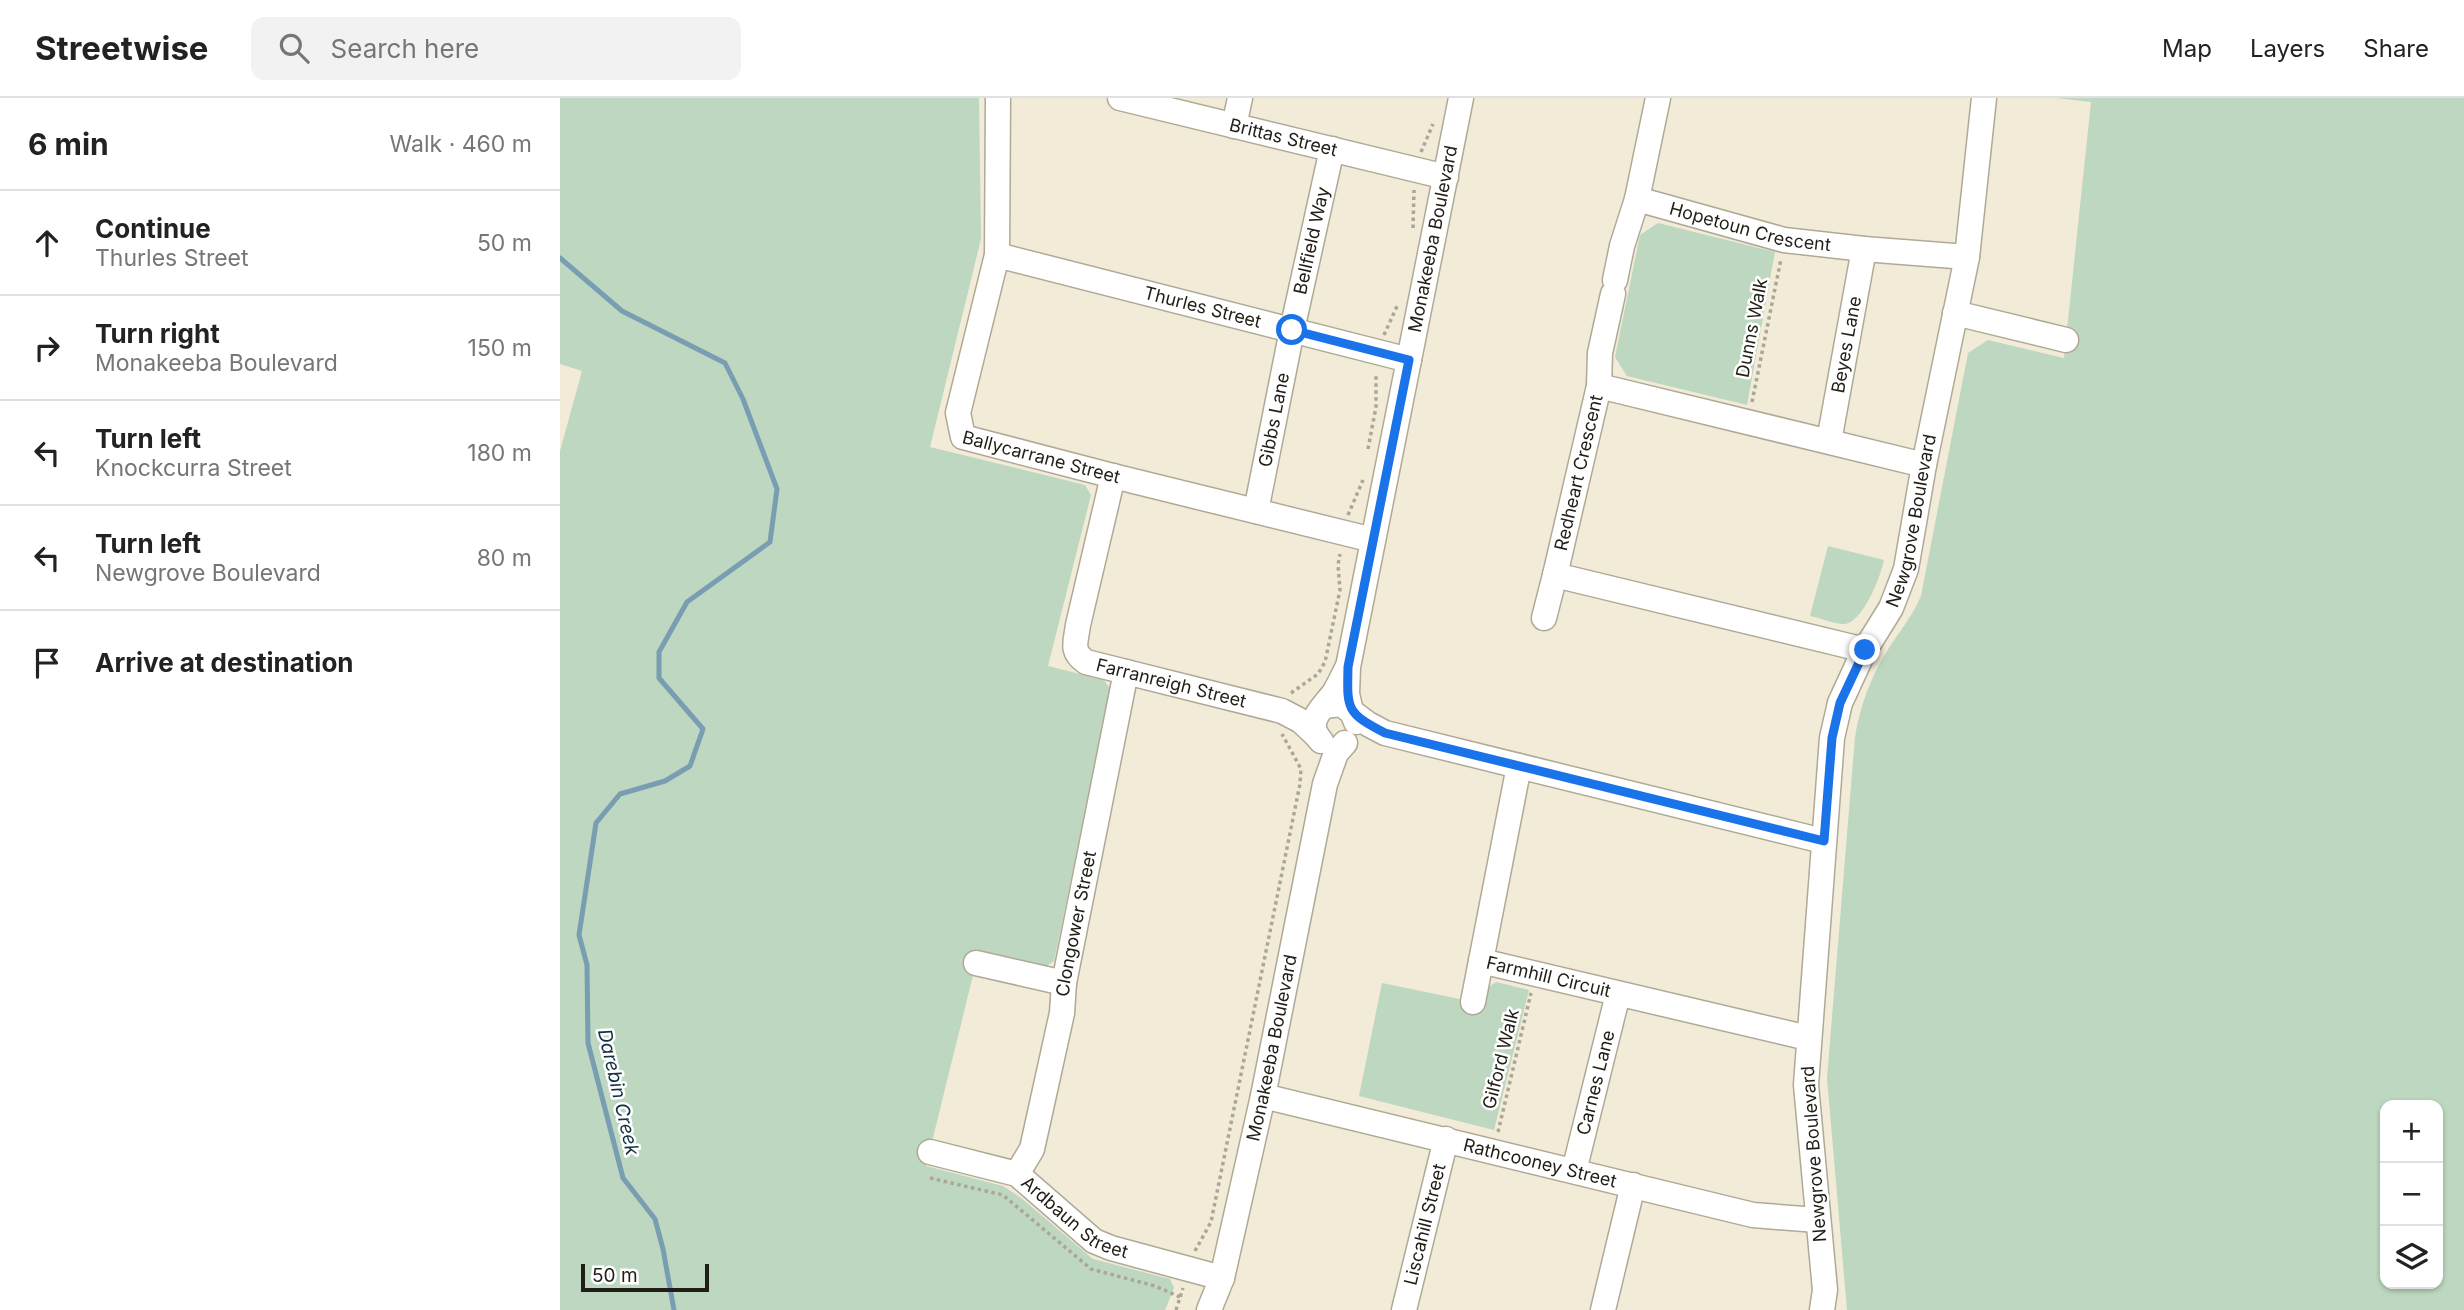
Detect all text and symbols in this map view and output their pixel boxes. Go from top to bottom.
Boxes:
search box [251,17,741,80]
text: Streetwise [35,28,209,68]
icon: search [275,29,313,67]
text: Search here [331,33,479,64]
text: Map [2162,34,2212,63]
text: Layers [2250,34,2325,63]
text: Share [2363,34,2429,63]
street label: Brittas Street [1227,114,1340,160]
text: 6 min [28,126,109,162]
text: Walk · 460 m [390,130,532,158]
street label: Monakeeba Boulevard [1404,143,1461,334]
street label: Bellfield Way [1289,185,1333,296]
street label: Hopetoun Crescent [1667,198,1832,255]
text: Continue [95,213,211,244]
icon: ahead [28,224,66,262]
text: 50 m [477,229,532,257]
text: Thurles Street [95,244,249,272]
street label: Dunns Walk [1732,276,1771,379]
street label: Thurles Street [1142,282,1264,332]
street label: Beyes Lane [1827,294,1865,395]
route start [1276,314,1307,345]
text: Turn right [95,318,220,349]
icon: right [28,329,66,367]
text: 150 m [468,334,532,362]
text: Monakeeba Boulevard [95,349,338,377]
street label: Gibbs Lane [1254,371,1293,469]
street label: Redheart Crescent [1550,393,1607,553]
text: Turn left [95,423,201,454]
street label: Ballycarrane Street [960,426,1122,487]
street label: Newgrove Boulevard [1881,432,1940,610]
icon: left [28,434,66,472]
text: 180 m [467,439,532,467]
text: Knockcurra Street [95,454,292,482]
text: Turn left [95,528,201,559]
icon: left [28,539,66,577]
text: 80 m [477,544,532,572]
text: Newgrove Boulevard [95,559,321,587]
route end [1849,634,1880,665]
icon: arrive [28,644,66,682]
text: Arrive at destination [95,647,354,678]
street label: Farranreigh Street [1094,654,1249,712]
street label: Clongower Street [1052,849,1100,997]
street label: Farmhill Circuit [1484,952,1613,1001]
street label: Monakeeba Boulevard [1242,953,1301,1143]
street label: Gilford Walk [1478,1006,1523,1111]
water label: Darebin Creek [593,1027,644,1158]
street label: Carnes Lane [1572,1028,1619,1137]
street label: Newgrove Boulevard [1797,1065,1830,1243]
map controls [2380,1100,2443,1289]
button: + [2380,1100,2443,1163]
street label: Rathcooney Street [1461,1134,1619,1192]
street label: Liscahill Street [1399,1161,1450,1287]
button: − [2380,1163,2443,1226]
street label: Ardbaun Street [1017,1172,1130,1262]
button: layers [2380,1226,2443,1289]
scale bar [581,1261,709,1293]
text: 50 m [592,1264,638,1287]

